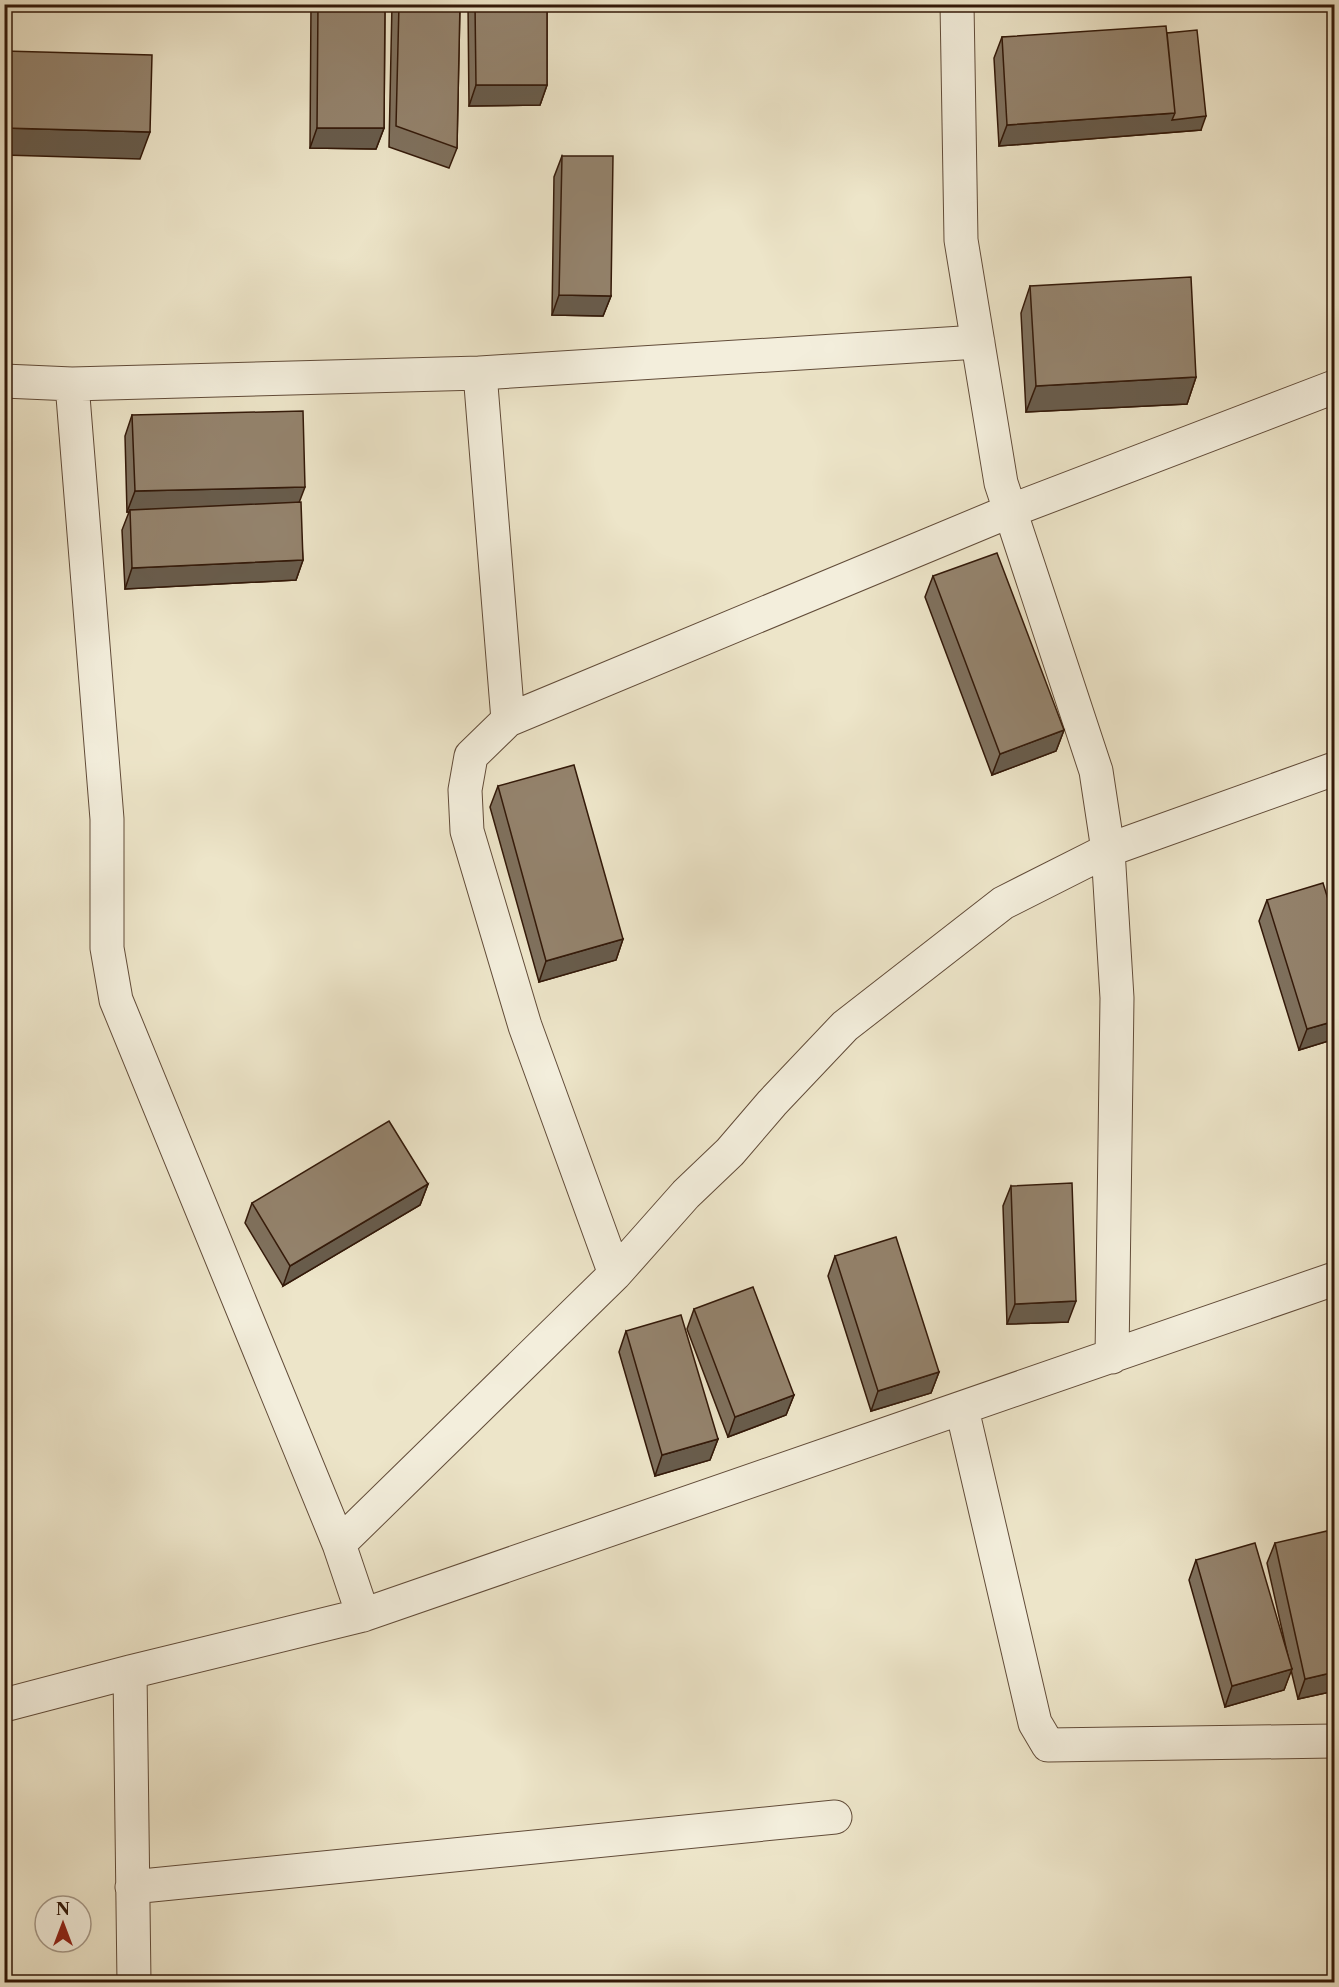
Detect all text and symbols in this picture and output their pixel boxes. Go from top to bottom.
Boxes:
north arrow [33,1894,93,1954]
text: N [56,1899,70,1919]

